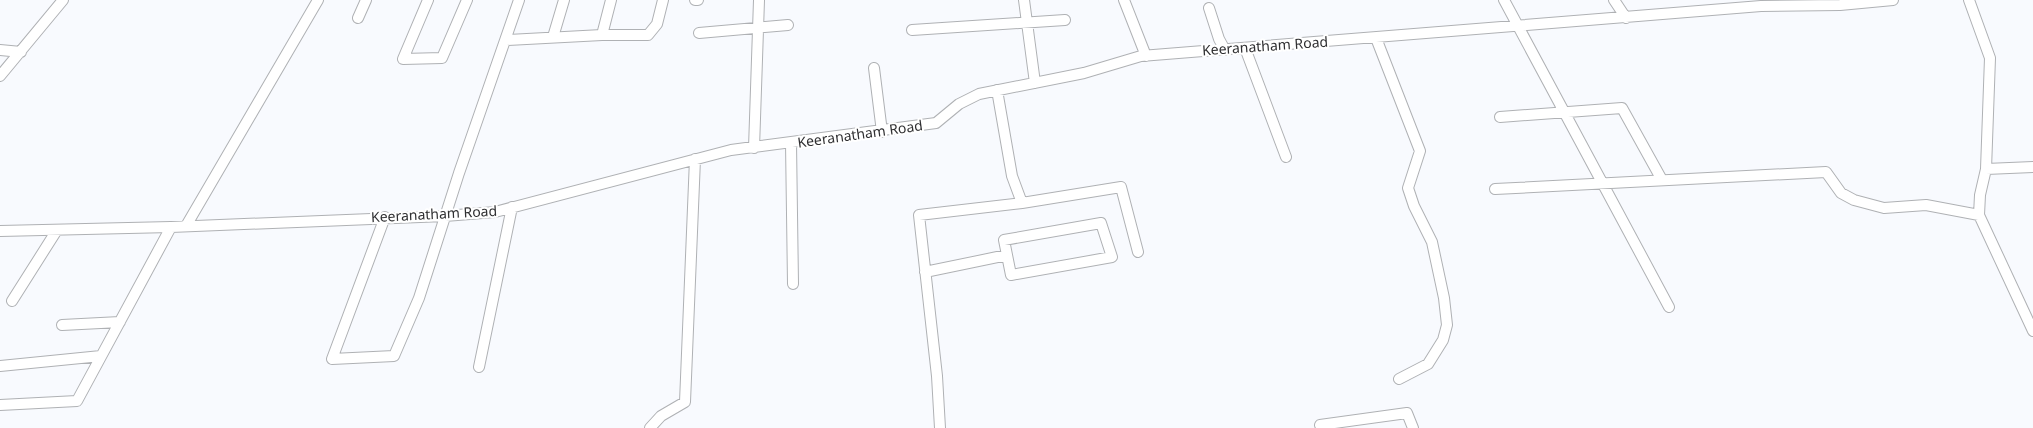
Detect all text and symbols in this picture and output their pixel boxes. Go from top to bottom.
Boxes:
street label: Keeranatham Road [1201,32,1329,59]
street label: Keeranatham Road [796,115,924,152]
street label: Keeranatham Road [370,201,498,226]

